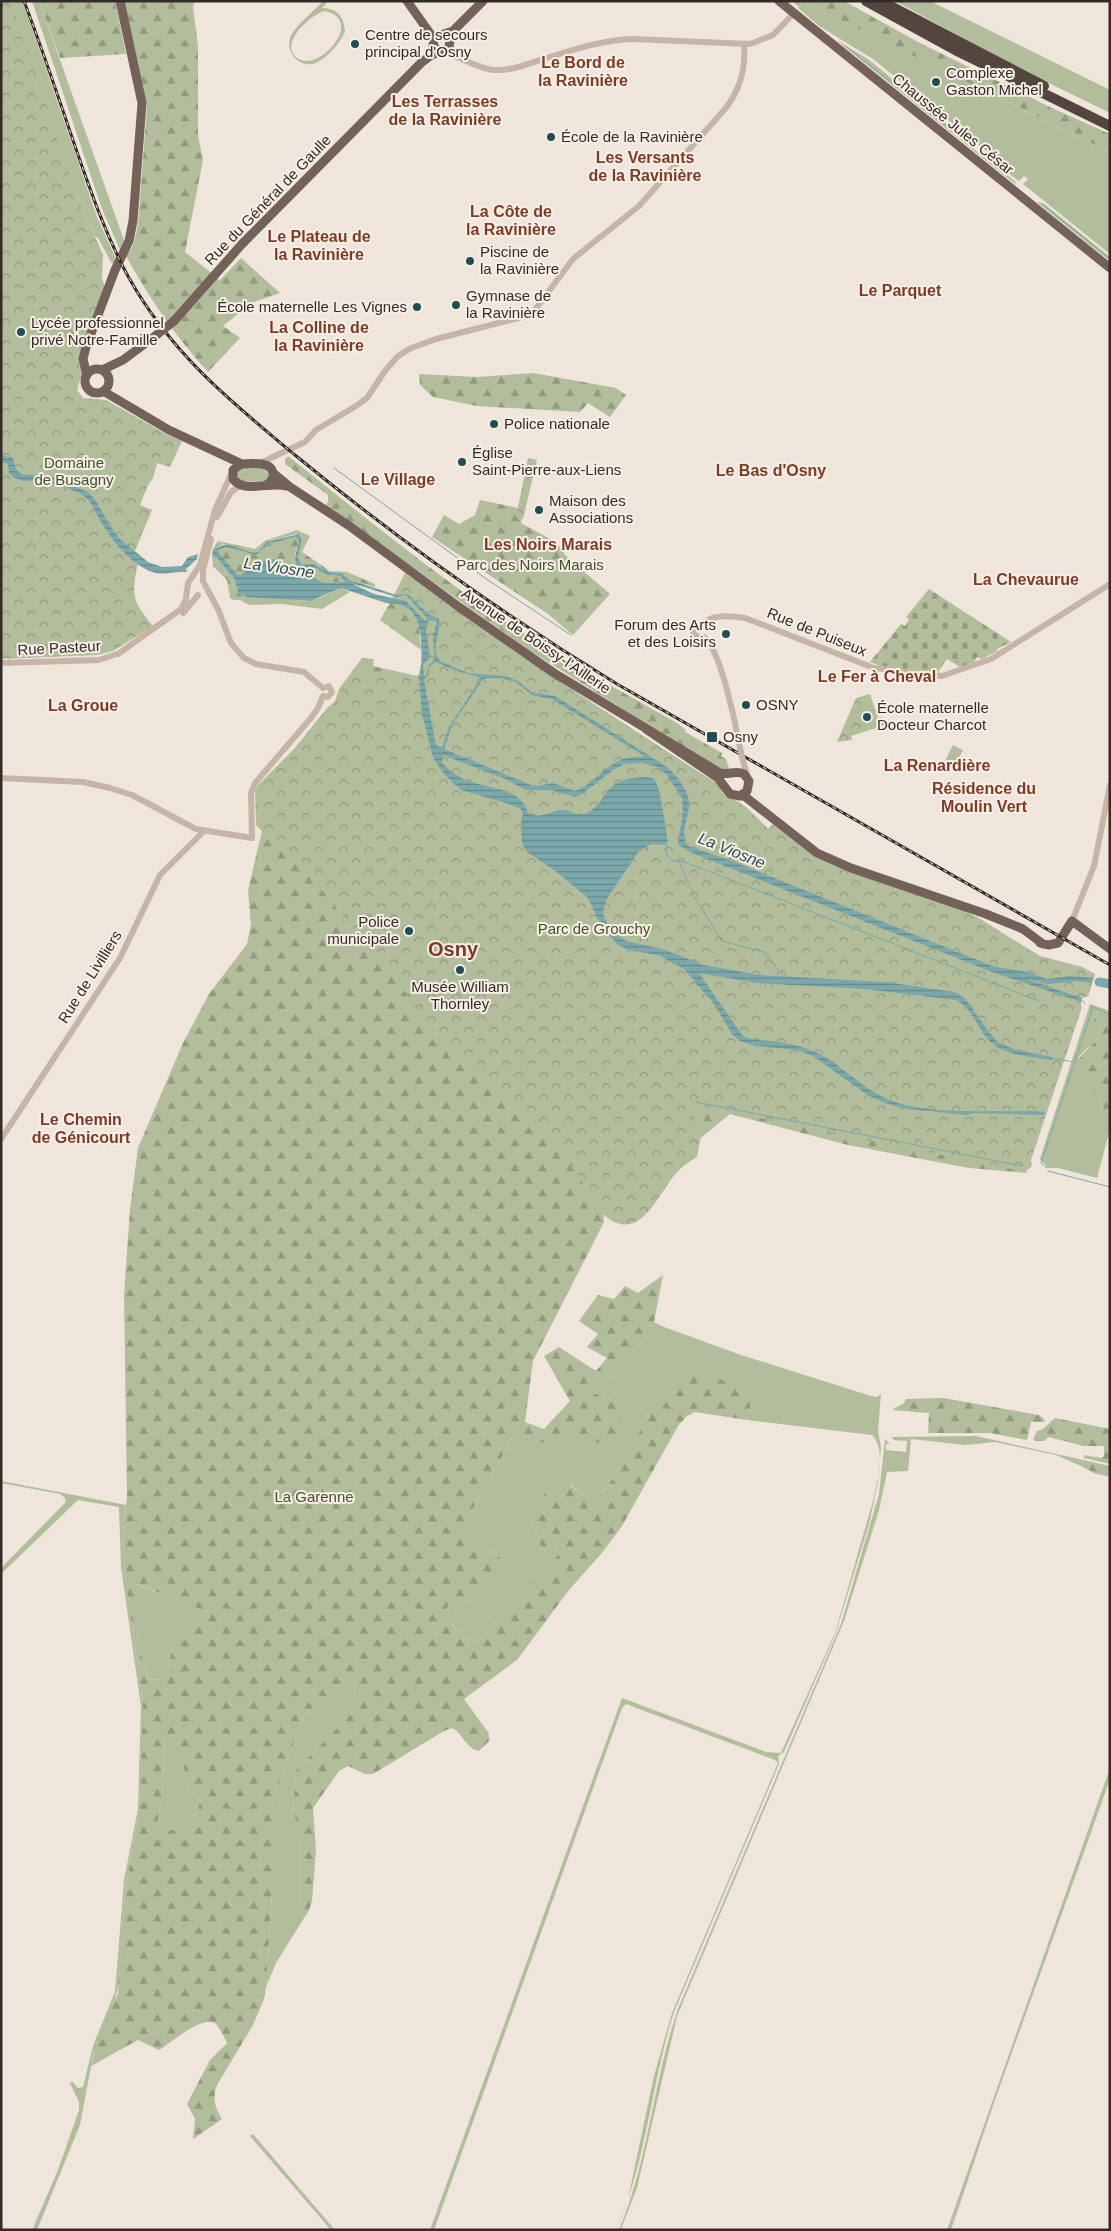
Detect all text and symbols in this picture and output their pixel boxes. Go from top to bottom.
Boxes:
place label: Centre de secours principal d'Osny [365,26,488,60]
marker: Centre de secours principal d'Osny [349,38,361,50]
district label: Le Bord de la Ravinière [538,54,628,89]
place label: Complexe Gaston Michel [946,64,1042,98]
street label: Chaussée Jules César [889,70,1017,178]
marker: Complexe Gaston Michel [930,76,942,88]
district label: Les Terrasses de la Ravinière [389,93,502,128]
place label: École de la Ravinière [561,128,703,145]
street label: Rue du Général de Gaulle [201,131,334,268]
marker: École de la Ravinière [545,131,557,143]
district label: Les Versants de la Ravinière [589,149,702,184]
district label: La Côte de la Ravinière [466,203,556,238]
district label: Le Plateau de la Ravinière [267,228,371,263]
place label: Piscine de la Ravinière [480,243,559,277]
marker: Piscine de la Ravinière [464,255,476,267]
district label: Le Parquet [859,282,942,299]
place label: Gymnase de la Ravinière [466,287,551,321]
place label: École maternelle Les Vignes [217,298,407,315]
marker: Gymnase de la Ravinière [450,299,462,311]
marker: École maternelle Les Vignes [411,301,423,313]
place label: Lycée professionnel privé Notre-Famille [31,314,164,348]
district label: La Colline de la Ravinière [269,319,369,354]
marker: Lycée professionnel privé Notre-Famille [15,326,27,338]
place label: Police nationale [504,415,610,432]
marker: Police nationale [488,418,500,430]
place label: Église Saint-Pierre-aux-Liens [472,444,621,478]
park label: Domaine de Busagny [34,454,114,488]
marker: Église Saint-Pierre-aux-Liens [456,456,468,468]
district label: Le Bas d'Osny [716,462,826,479]
district label: Le Village [361,471,435,488]
place label: Maison des Associations [549,492,633,526]
marker: Maison des Associations [533,504,545,516]
district label: Les Noirs Marais [484,536,612,553]
water label: La Viosne [243,554,315,581]
park label: Parc des Noirs Marais [456,556,604,573]
district label: La Chevaurue [973,571,1079,588]
street label: Avenue de Boissy-l'Aillerie [459,584,614,697]
street label: Rue de Puiseux [765,604,870,659]
place label: Forum des Arts et des Loisirs [614,616,716,650]
marker: Forum des Arts et des Loisirs [720,628,732,640]
street label: Rue Pasteur [17,637,101,658]
district label: Le Fer à Cheval [818,668,936,685]
place label: OSNY [756,696,799,713]
district label: La Groue [48,697,118,714]
marker: OSNY [740,699,752,711]
place label: École maternelle Docteur Charcot [877,699,989,733]
marker: École maternelle Docteur Charcot [861,711,873,723]
place label: Osny [723,728,759,745]
marker: Osny [705,730,719,744]
district label: La Renardière [884,757,990,774]
district label: Résidence du Moulin Vert [932,780,1036,815]
water label: La Viosne [696,829,768,872]
place label: Police municipale [327,913,399,947]
park label: Parc de Grouchy [538,920,651,937]
marker: Police municipale [403,925,415,937]
street label: Rue de Livilliers [54,927,125,1026]
district label: Osny [428,938,479,960]
marker: Musée William Thornley [454,964,466,976]
place label: Musée William Thornley [411,978,509,1012]
district label: Le Chemin de Génicourt [32,1111,131,1146]
park label: La Garenne [274,1488,354,1505]

